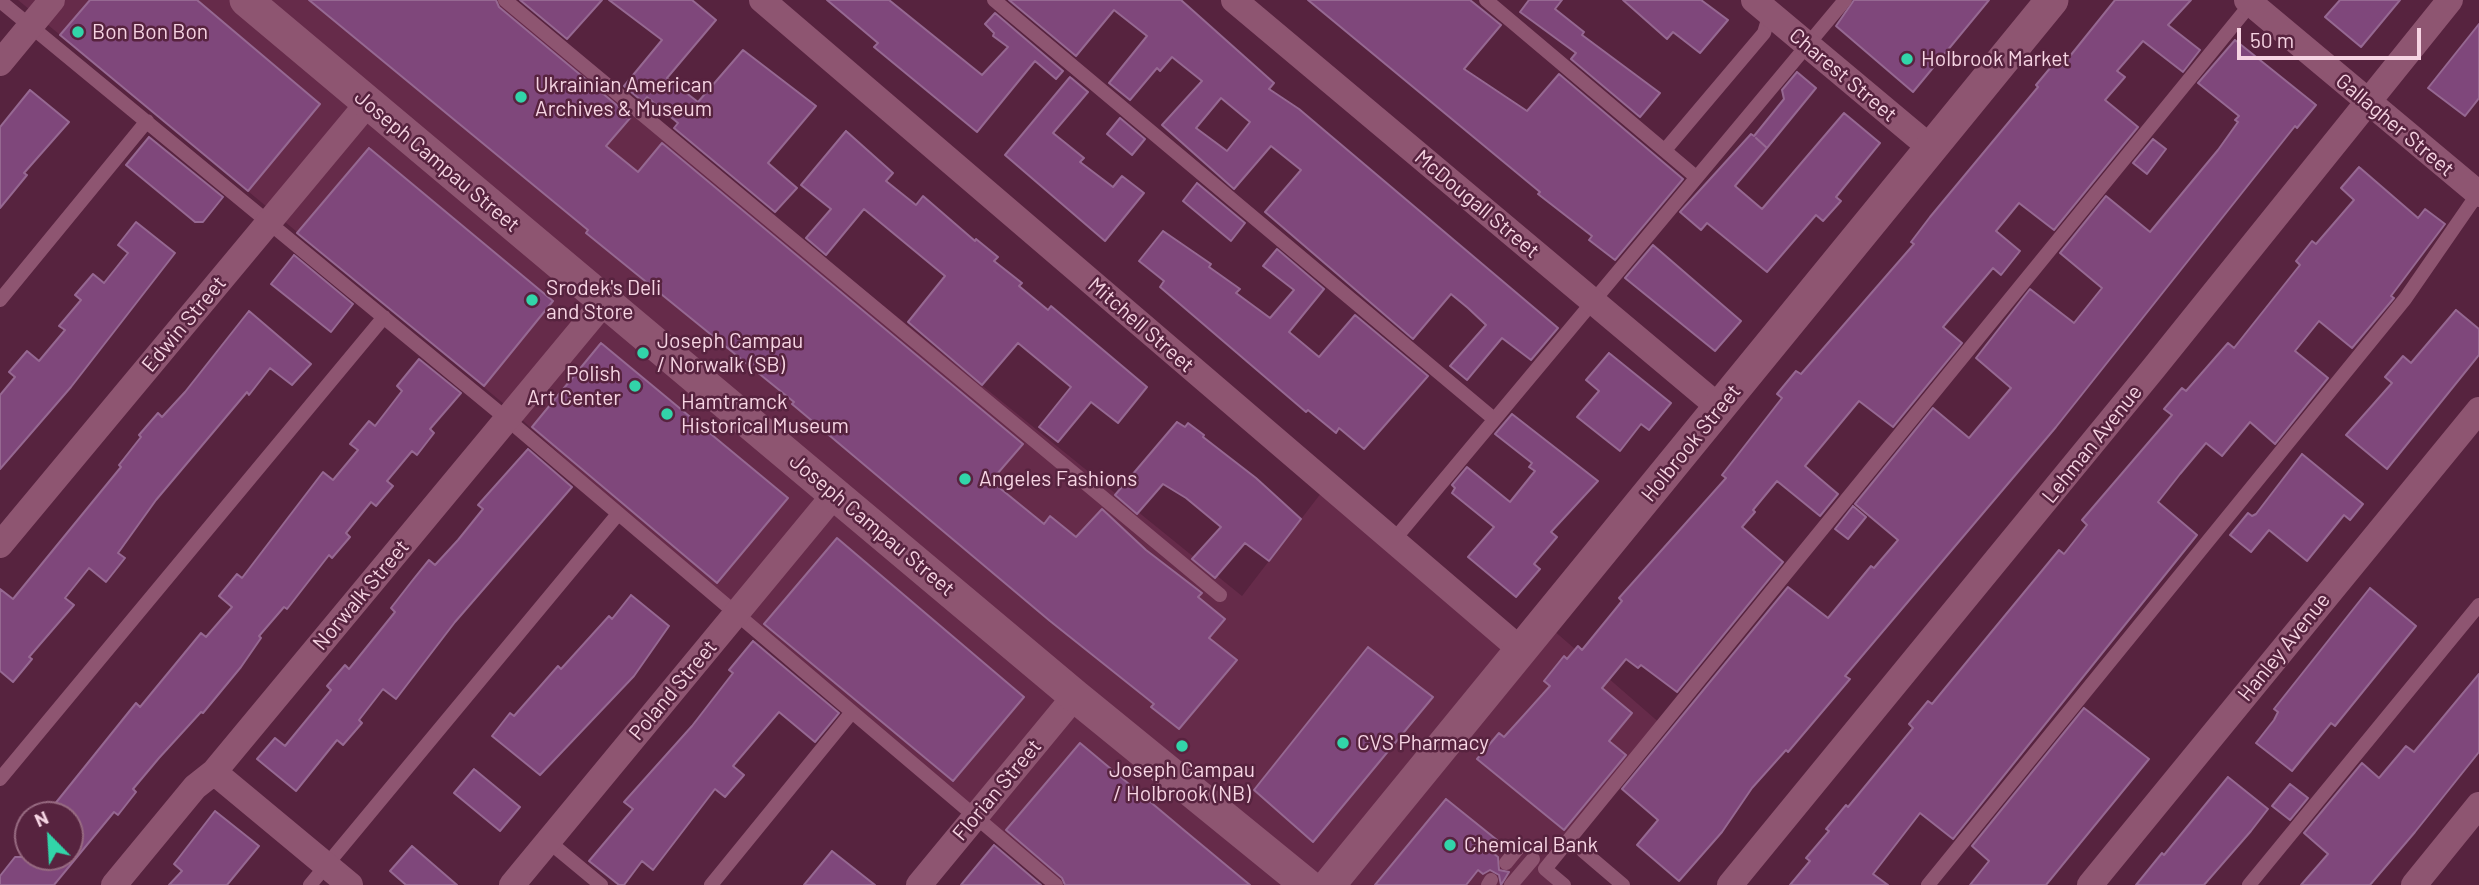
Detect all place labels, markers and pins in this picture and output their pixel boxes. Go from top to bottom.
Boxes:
place label: Bon Bon Bon [92,19,208,45]
marker: Bon Bon Bon [70,24,86,40]
place label: Holbrook Market [1921,46,2070,72]
marker: Holbrook Market [1899,51,1915,67]
place label: Ukrainian American Archives & Museum [535,72,713,122]
marker: Ukrainian American Archives & Museum [513,89,529,105]
place label: Srodek's Deli and Store [546,275,661,325]
marker: Srodek's Deli and Store [524,292,540,308]
place label: Joseph Campau / Norwalk (SB) [657,328,803,378]
marker: Joseph Campau / Norwalk (SB) [635,345,651,361]
place label: Polish Art Center [527,361,621,411]
marker: Polish Art Center [627,378,643,394]
place label: Hamtramck Historical Museum [681,389,849,439]
marker: Hamtramck Historical Museum [659,406,675,422]
place label: Angeles Fashions [979,466,1137,492]
marker: Angeles Fashions [957,471,973,487]
place label: CVS Pharmacy [1357,730,1489,756]
marker: CVS Pharmacy [1335,735,1351,751]
marker: Joseph Campau / Holbrook (NB) [1174,738,1190,754]
place label: Joseph Campau / Holbrook (NB) [1109,757,1255,807]
place label: Chemical Bank [1464,832,1598,858]
marker: Chemical Bank [1442,837,1458,853]

